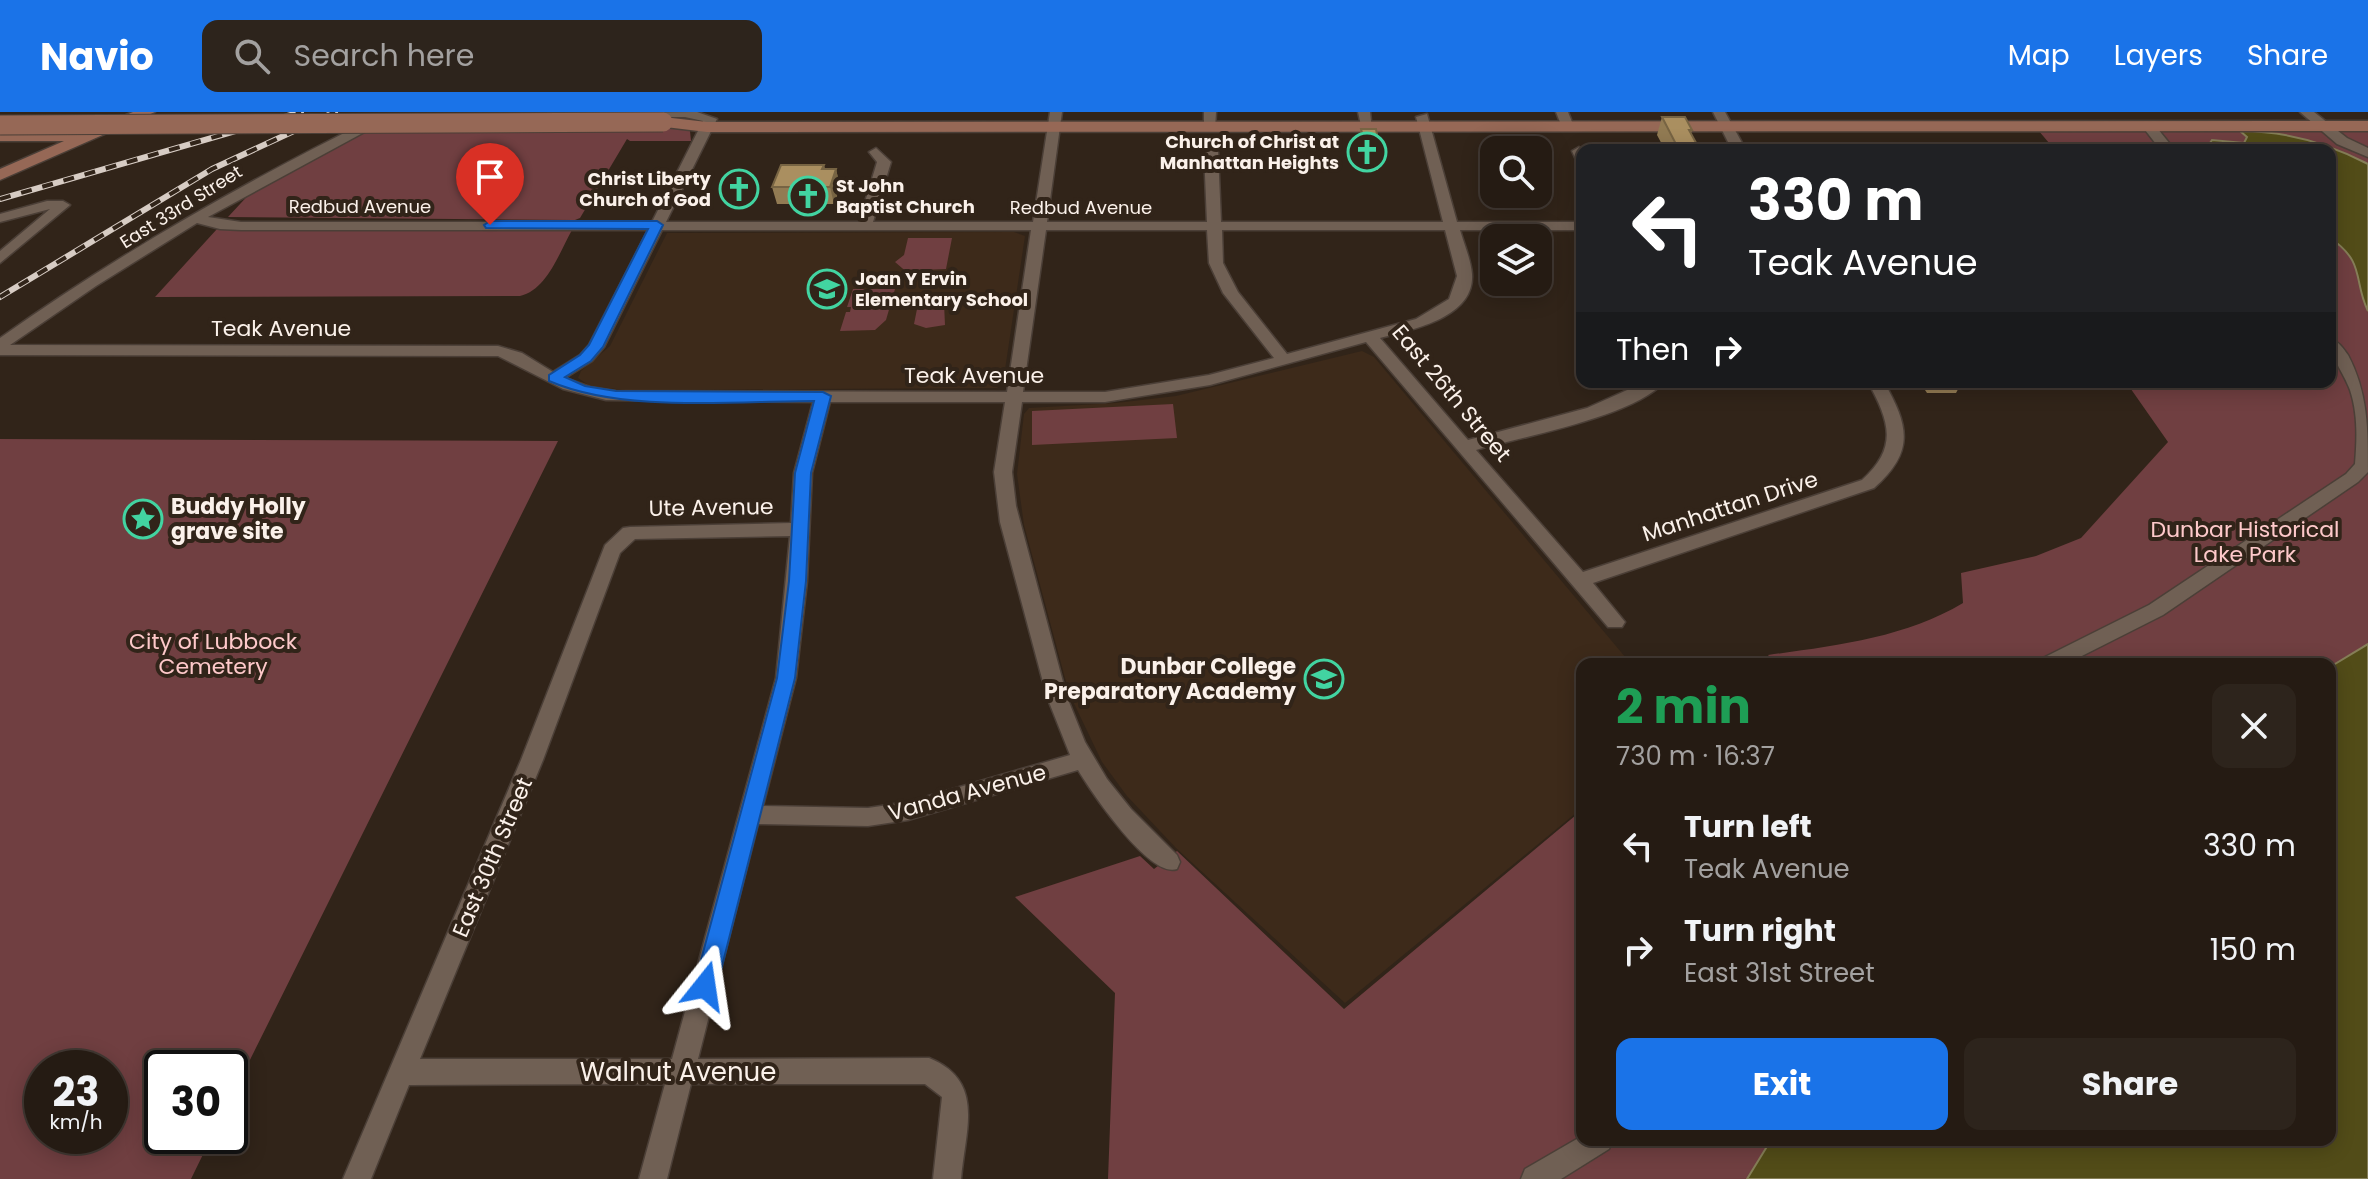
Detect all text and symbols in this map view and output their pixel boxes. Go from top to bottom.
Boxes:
search box [202,20,762,92]
text: Navio [40,30,154,83]
icon: search [230,34,274,78]
text: Search here [294,34,474,77]
text: Map [2008,36,2070,75]
text: Layers [2114,36,2203,75]
text: Share [2247,36,2328,75]
place label: Church of Christ at Manhattan Heights [1160,129,1339,175]
church icon: Church of Christ at Manhattan Heights [1346,131,1388,173]
map controls [1480,136,1552,296]
button: search [1480,136,1552,208]
pin [456,143,524,225]
icon: arrive [468,155,512,199]
street label: East 33rd Street [115,159,247,254]
text: 330 m [1748,161,1923,240]
place label: Christ Liberty Church of God [579,166,712,212]
church icon: Christ Liberty Church of God [718,168,760,210]
place label: St John Baptist Church [836,173,975,219]
church icon: St John Baptist Church [787,175,829,217]
icon: left [1616,176,1720,280]
street label: Redbud Avenue [289,194,431,219]
street label: Redbud Avenue [1010,195,1152,220]
button: layers [1480,224,1552,296]
text: Teak Avenue [1748,237,1977,288]
place label: Joan Y Ervin Elementary School [855,266,1028,312]
school or university icon: Joan Y Ervin Elementary School [806,268,848,310]
street label: Teak Avenue [211,313,351,344]
street label: East 26th Street [1385,318,1518,469]
text: Then [1616,328,1689,371]
icon: right [1705,328,1749,372]
street label: Teak Avenue [904,360,1044,391]
street label: Manhattan Drive [1638,463,1822,549]
place label: Buddy Holly grave site [171,491,306,547]
street label: Ute Avenue [648,491,774,524]
place icon: Buddy Holly grave site [122,498,164,540]
park label: Dunbar Historical Lake Park [2150,514,2340,570]
park label: City of Lubbock Cemetery [129,626,298,682]
place label: Dunbar College Preparatory Academy [1044,651,1296,707]
school or university icon: Dunbar College Preparatory Academy [1303,658,1345,700]
text: 2 min [1616,673,1751,740]
button: close [2212,684,2296,768]
text: 730 m · 16:37 [1616,738,1775,774]
street label: Vanda Avenue [885,757,1049,828]
street label: East 30th Street [445,773,540,942]
text: Turn left [1684,805,1812,848]
icon: left [1616,824,1660,868]
text: 330 m [2203,824,2296,867]
text: Teak Avenue [1684,851,1850,887]
text: Turn right [1684,909,1836,952]
icon: right [1616,928,1660,972]
text: 150 m [2210,928,2296,971]
position arrow [663,944,747,1028]
text: East 31st Street [1684,955,1875,991]
button: Exit [1616,1038,1948,1130]
button: Share [1964,1038,2296,1130]
speed limit sign: 30 [144,1050,248,1154]
street label: Walnut Avenue [580,1054,776,1090]
text: 23 [52,1064,100,1120]
text: km/h [49,1108,103,1136]

